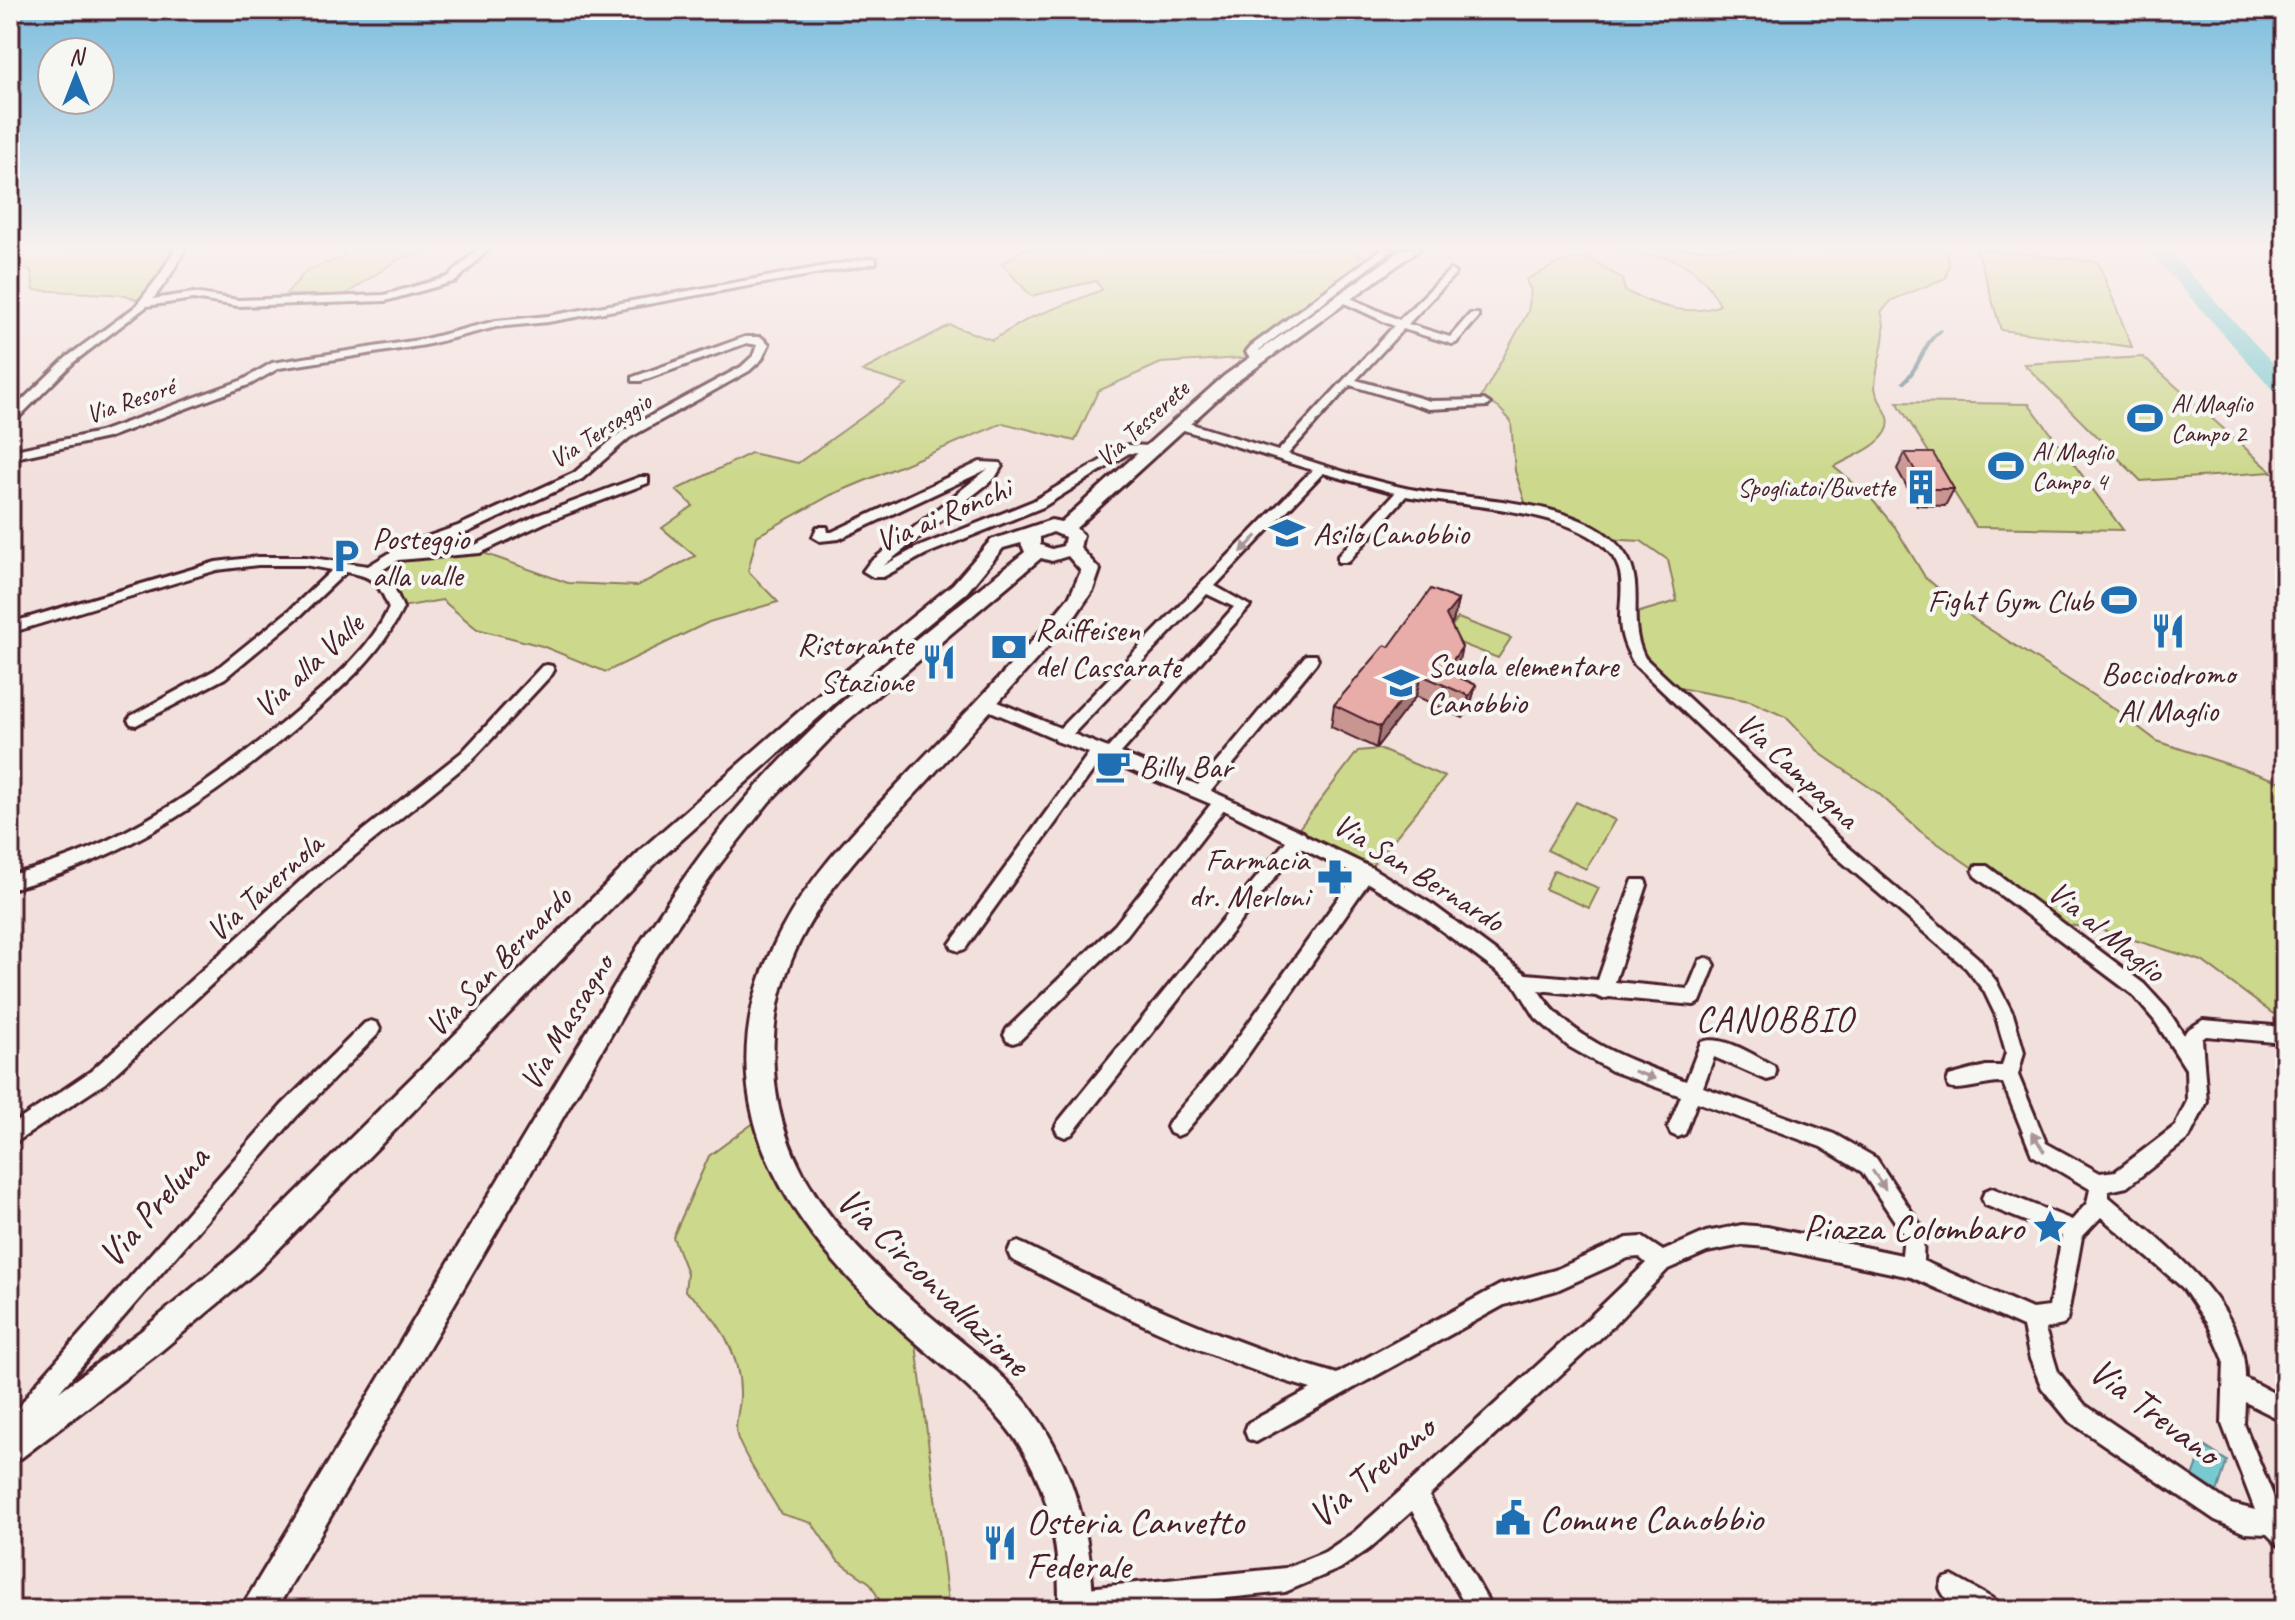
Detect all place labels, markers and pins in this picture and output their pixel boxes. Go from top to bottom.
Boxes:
place label: Al Maglio Campo 2 [2171,387,2254,450]
sports icon: Al Maglio Campo 2 [2126,399,2164,437]
place label: Al Maglio Campo 4 [2032,435,2115,498]
sports icon: Al Maglio Campo 4 [1987,447,2025,485]
building icon: Spogliatoi/Buvette [1902,468,1940,506]
place label: Spogliatoi/Buvette [1737,471,1897,504]
place label: Asilo Canobbio [1313,513,1471,554]
school or university icon: Asilo Canobbio [1268,514,1306,552]
place label: Posteggio alla valle [372,518,471,596]
parking icon: Posteggio alla valle [327,537,365,575]
place label: Fight Gym Club [1927,580,2095,621]
sports icon: Fight Gym Club [2100,581,2138,619]
place label: Raiffeisen del Cassarate [1035,609,1183,687]
restaurant icon: Bocciodromo Al Maglio [2149,612,2187,650]
place label: Ristorante Stazione [797,624,916,702]
bank icon: Raiffeisen del Cassarate [990,628,1028,666]
restaurant icon: Ristorante Stazione [920,643,958,681]
place label: Scuola elementare Canobbio [1427,645,1621,723]
place label: Bocciodromo Al Maglio [2101,653,2239,731]
school or university icon: Scuola elementare Canobbio [1382,664,1420,702]
place label: Billy Bar [1139,746,1236,787]
cafe icon: Billy Bar [1094,747,1132,785]
place label: Farmacia dr. Merloni [1189,839,1313,917]
pharmacy icon: Farmacia dr. Merloni [1316,858,1354,896]
place label: Piazza Colombaro [1803,1204,2027,1251]
place icon: Piazza Colombaro [2031,1208,2069,1246]
place label: Comune Canobbio [1539,1495,1766,1542]
place label: Osteria Canvetto Federale [1026,1498,1245,1589]
public building icon: Comune Canobbio [1494,1499,1532,1537]
restaurant icon: Osteria Canvetto Federale [981,1524,1019,1562]

